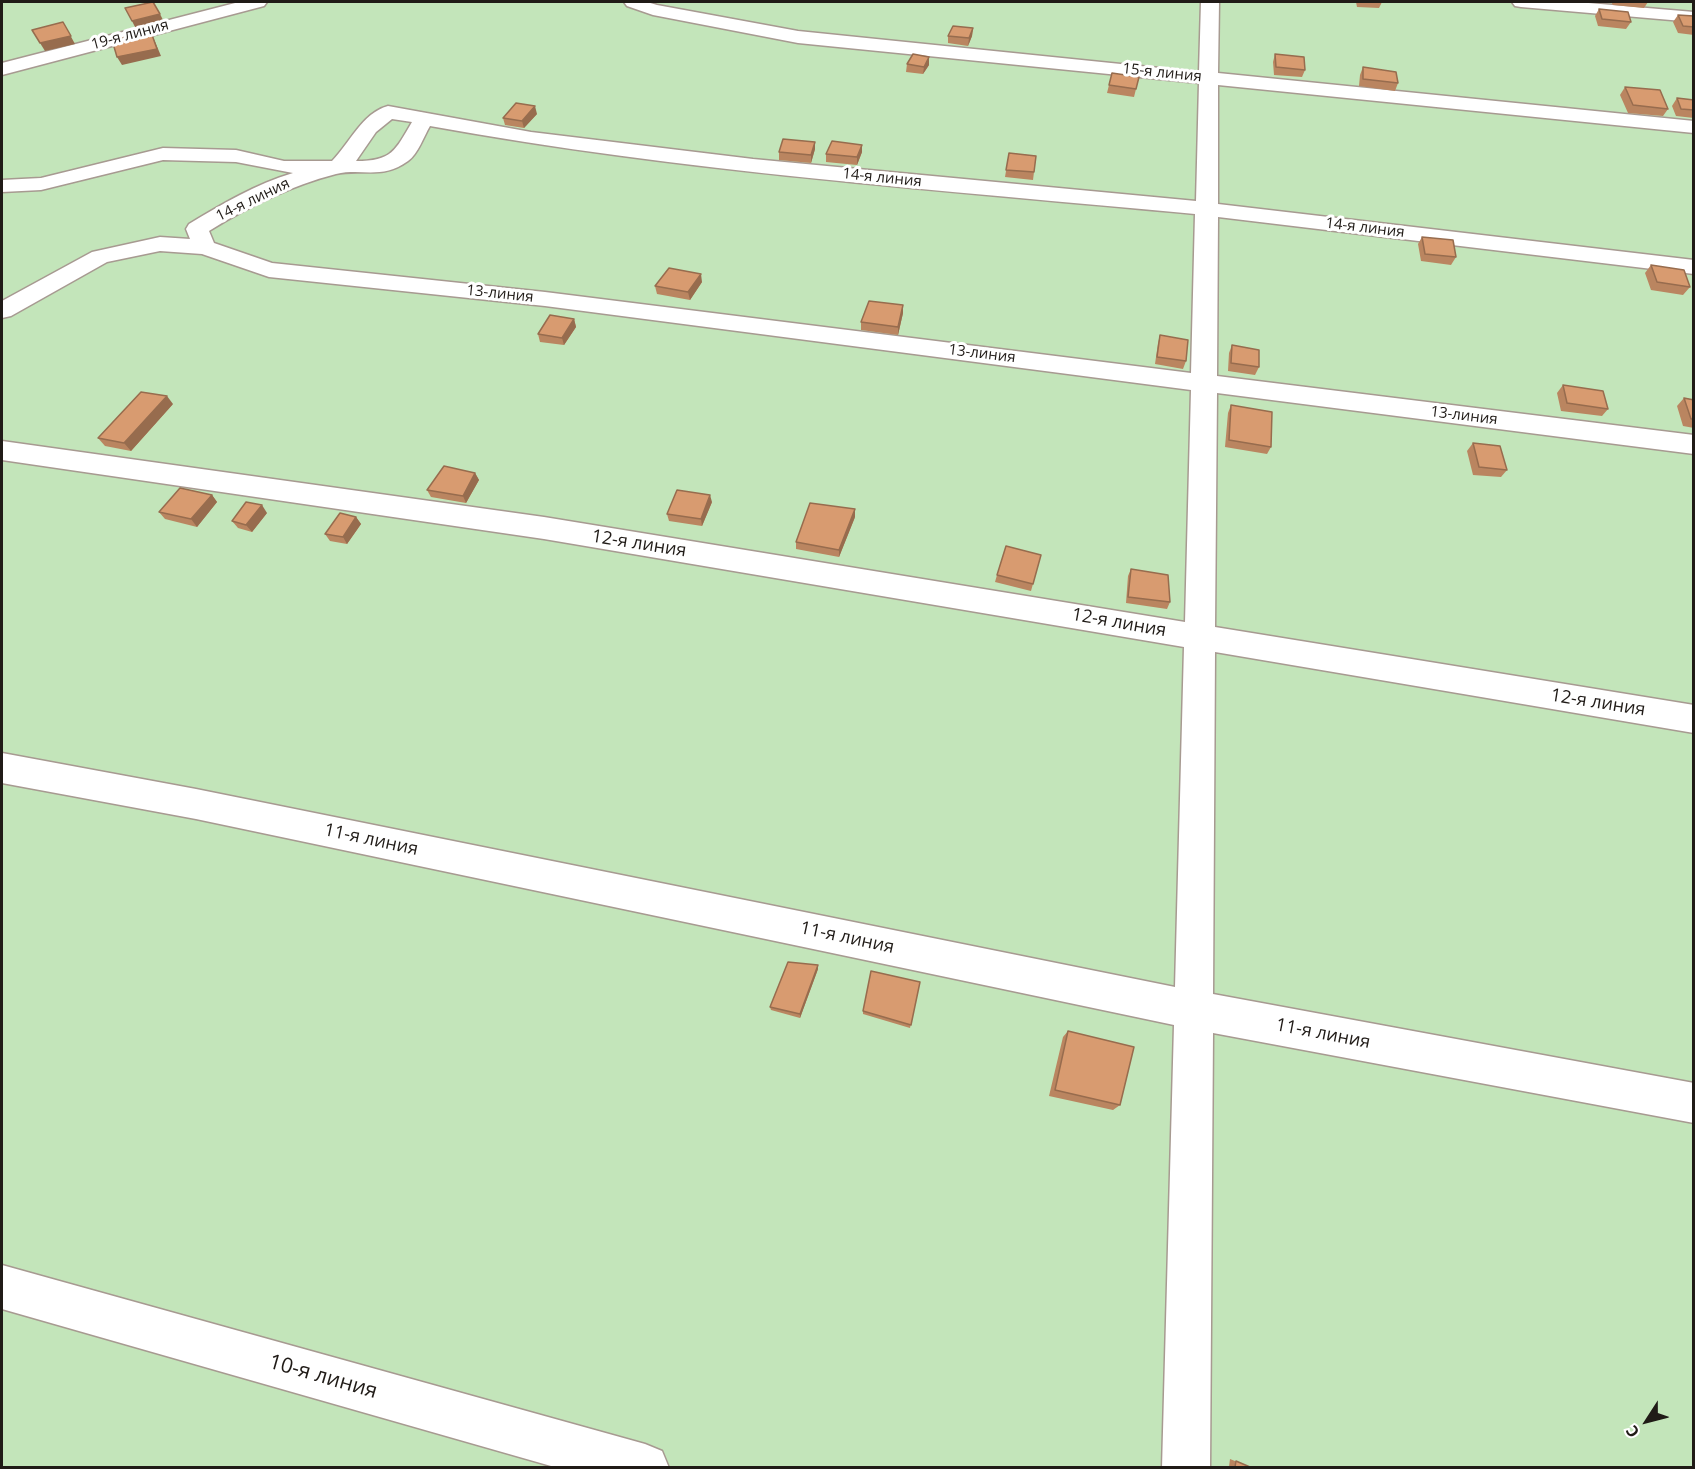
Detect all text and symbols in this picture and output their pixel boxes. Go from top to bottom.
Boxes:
street label: 19-я линия [89,16,171,54]
street label: 15-я линия [1121,60,1203,86]
street label: 14-я линия [841,165,923,191]
street label: 14-я линия [213,174,293,226]
street label: 14-я линия [1324,214,1406,242]
street label: 13-линия [466,282,534,306]
street label: 13-линия [947,341,1017,367]
street label: 13-линия [1429,403,1499,429]
street label: 12-я линия [590,526,688,562]
street label: 12-я линия [1070,604,1168,642]
street label: 12-я линия [1549,685,1647,721]
street label: 11-я линия [322,820,420,860]
street label: 11-я линия [798,918,896,958]
street label: 11-я линия [1274,1014,1372,1054]
street label: 10-я линия [266,1350,380,1404]
north arrow [1617,1391,1677,1451]
text: С [1621,1421,1644,1442]

